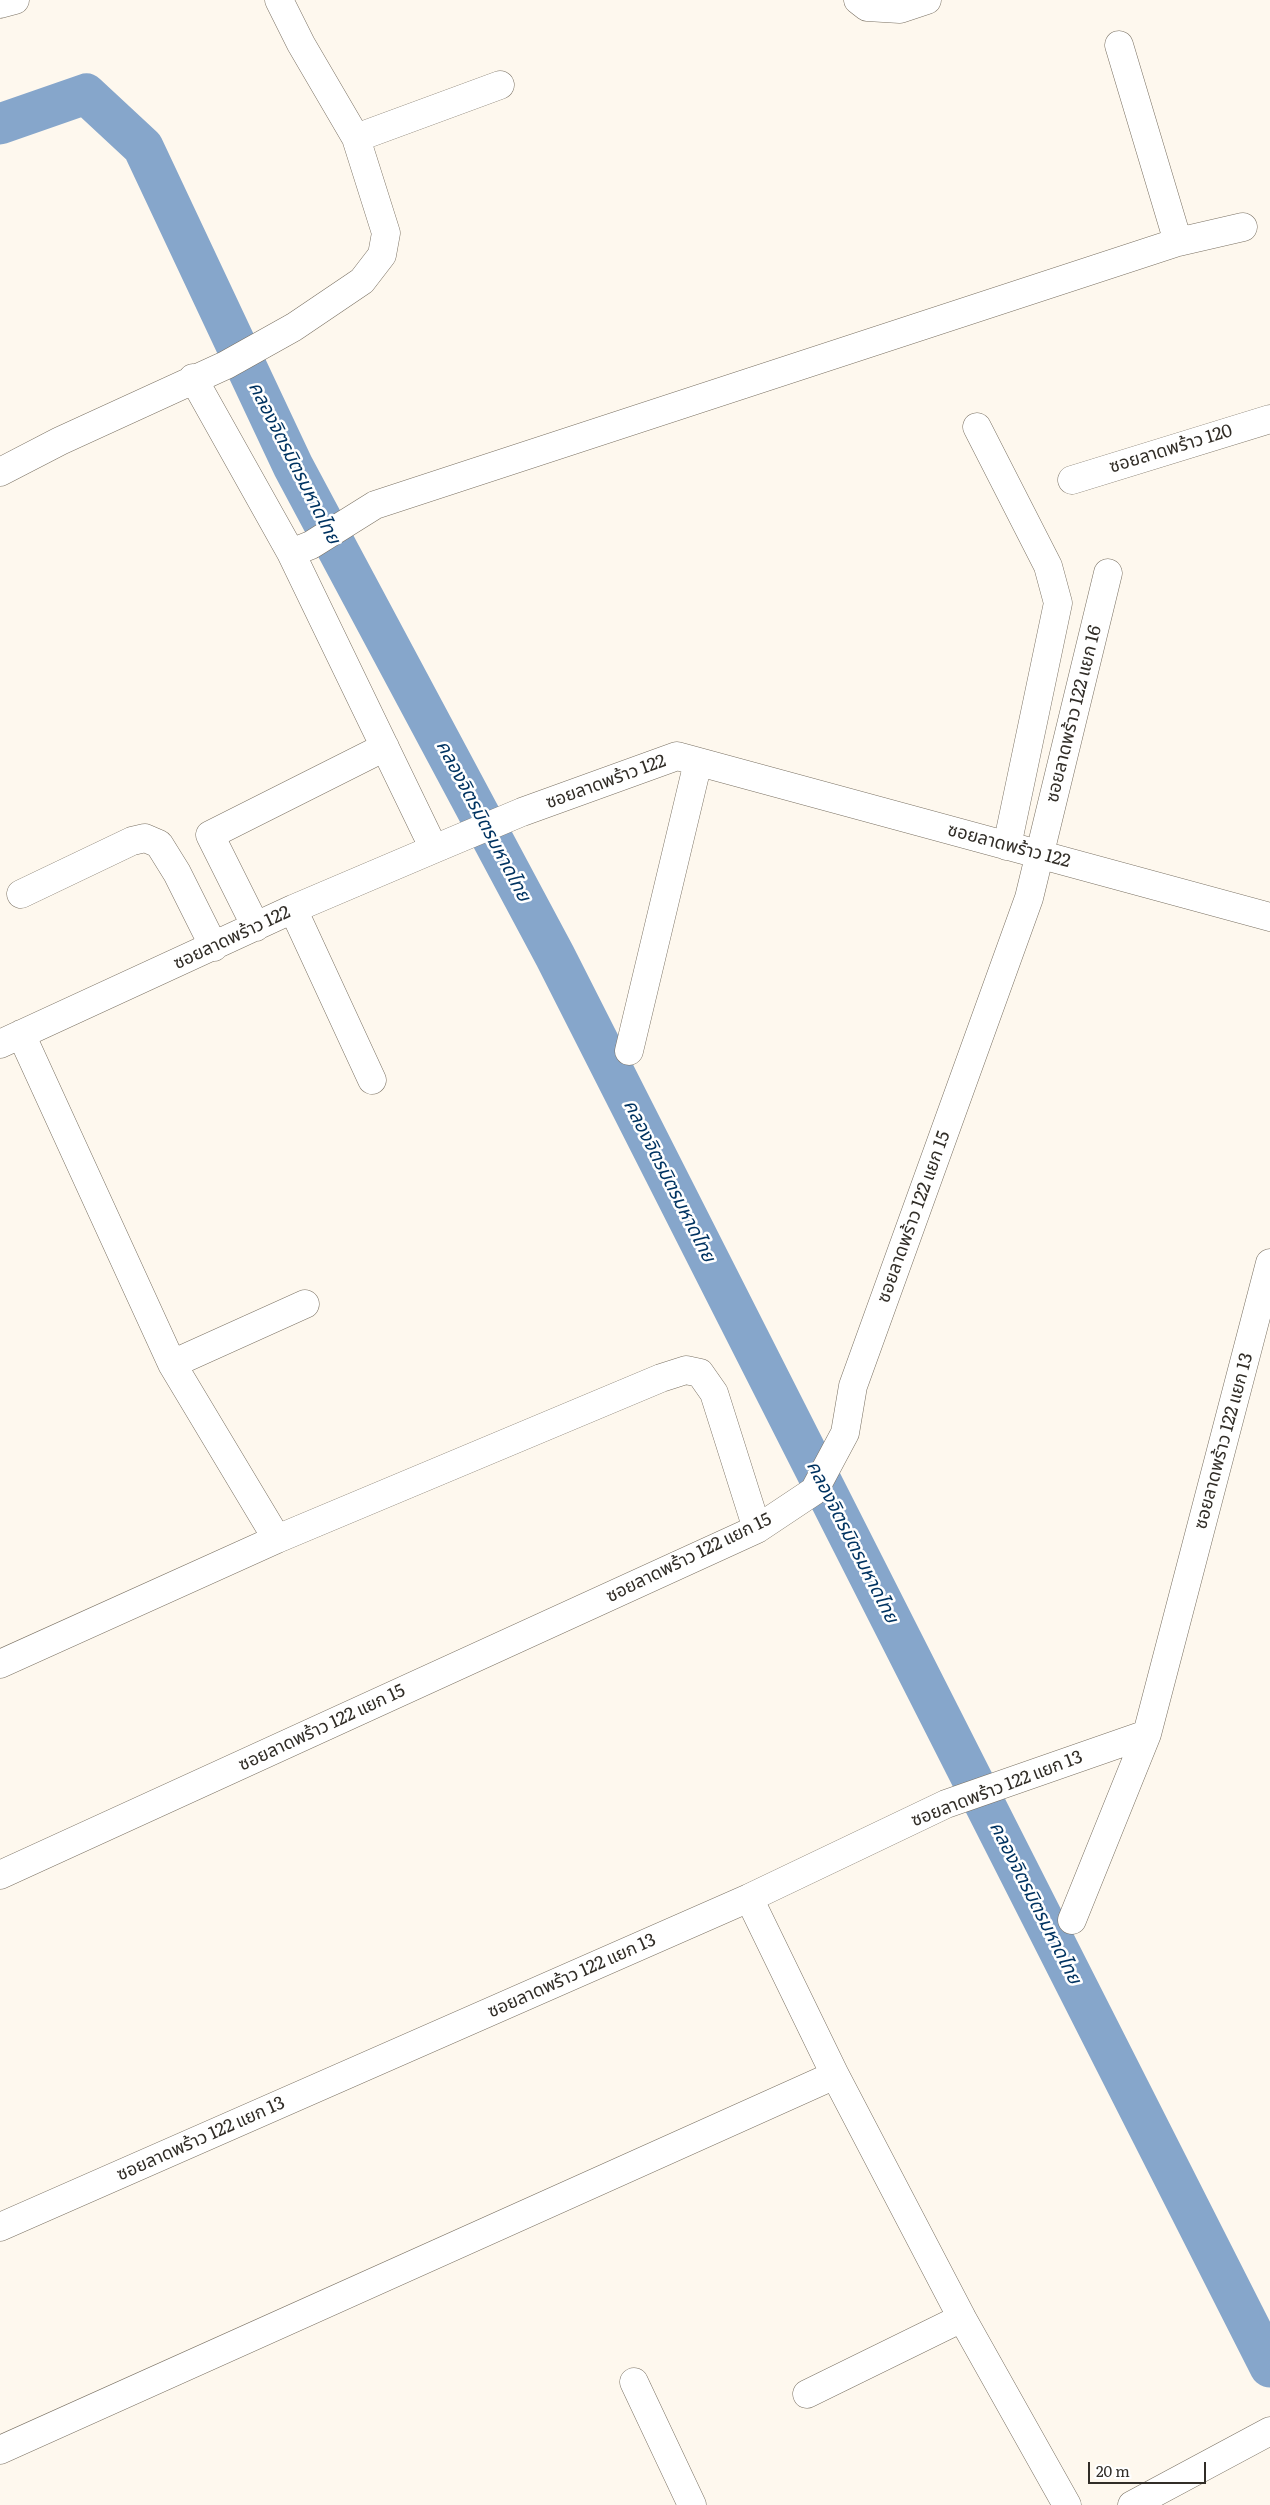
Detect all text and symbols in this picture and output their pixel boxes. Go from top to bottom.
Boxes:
water label: คลองจิตรมิตรมหาดไทย [243,378,345,548]
street label: ซอยลาดพร้าว 120 [1107,420,1235,478]
street label: ซอยลาดพร้าว 122 แยก 16 [1042,623,1106,805]
water label: คลองจิตรมิตรมหาดไทย [431,737,535,905]
street label: ซอยลาดพร้าว 122 [543,750,669,814]
street label: ซอยลาดพร้าว 122 [945,819,1073,873]
street label: ซอยลาดพร้าว 122 [170,902,294,974]
water label: คลองจิตรมิตรมหาดไทย [618,1096,720,1266]
street label: ซอยลาดพร้าว 122 แยก 15 [873,1128,955,1306]
street label: ซอยลาดพร้าว 122 แยก 13 [1190,1350,1258,1532]
water label: คลองจิตรมิตรมหาดไทย [801,1457,903,1627]
street label: ซอยลาดพร้าว 122 แยก 15 [603,1509,775,1607]
street label: ซอยลาดพร้าว 122 แยก 15 [235,1680,409,1776]
street label: ซอยลาดพร้าว 122 แยก 13 [908,1746,1086,1832]
water label: คลองจิตรมิตรมหาดไทย [984,1818,1086,1988]
street label: ซอยลาดพร้าว 122 แยก 13 [485,1929,659,2023]
street label: ซอยลาดพร้าว 122 แยก 13 [114,2092,288,2186]
scale bar [1090,2452,1208,2484]
text: 20 m [1096,2459,1130,2482]

